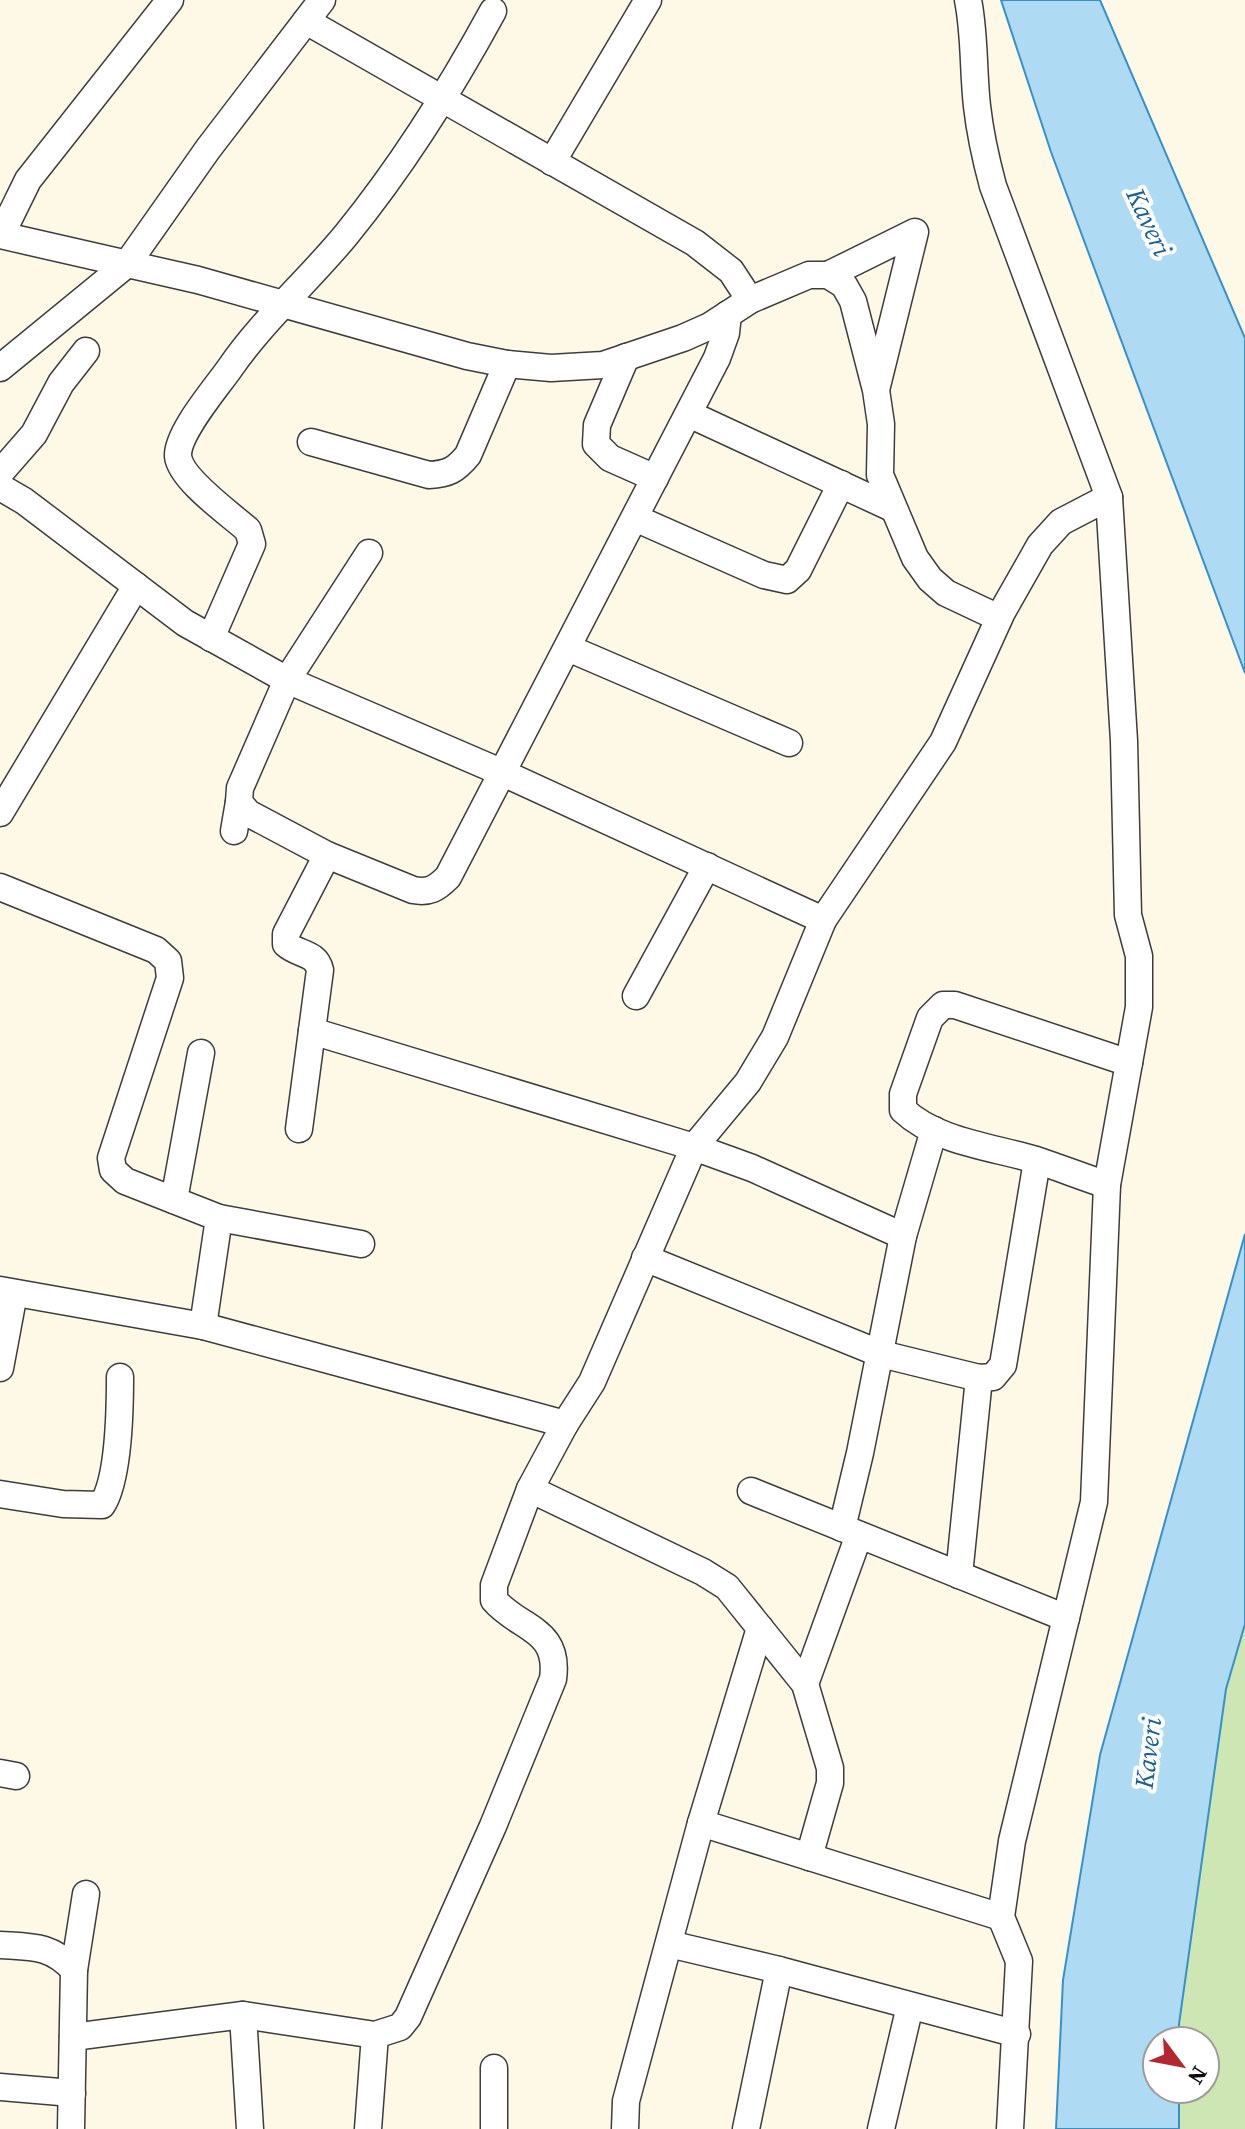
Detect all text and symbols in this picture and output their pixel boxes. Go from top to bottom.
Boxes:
water label: Kaveri [1117,181,1180,262]
water label: Kaveri [1126,1715,1170,1792]
north arrow [1141,2025,1221,2105]
text: N [1181,2061,1215,2090]

